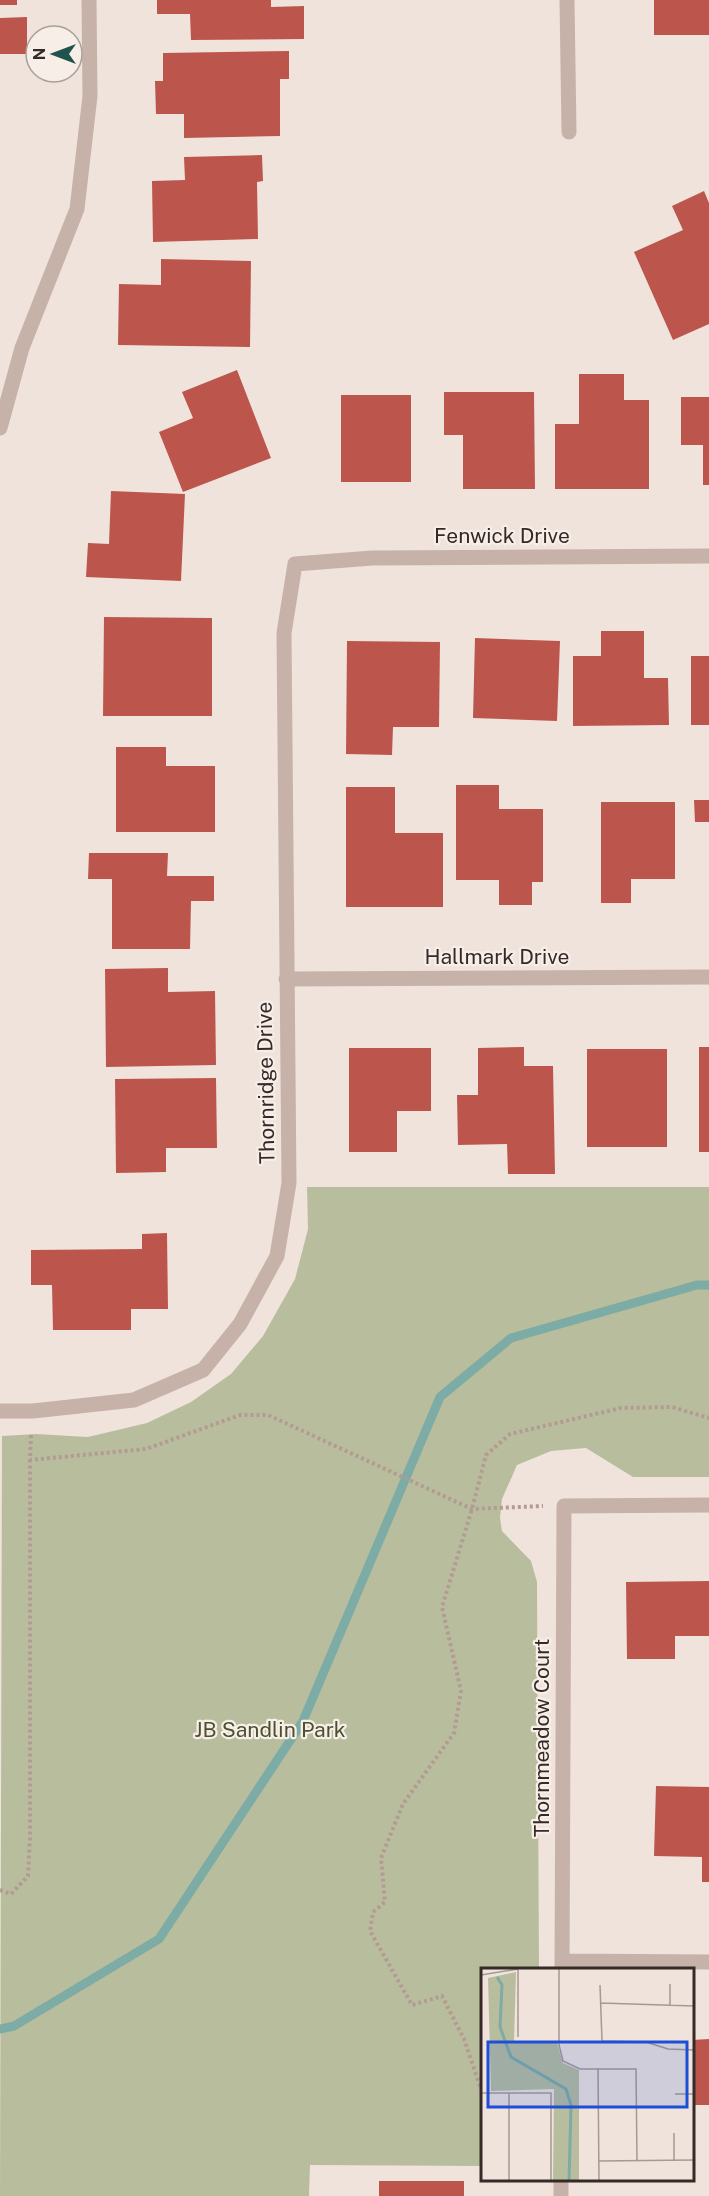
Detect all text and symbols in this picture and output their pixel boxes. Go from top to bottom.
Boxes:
north arrow [24,24,84,84]
text: N [30,48,49,60]
street label: Fenwick Drive [434,523,570,548]
street label: Hallmark Drive [424,944,570,969]
street label: Thornridge Drive [252,1002,279,1164]
street label: Thornmeadow Court [529,1639,554,1837]
park label: JB Sandlin Park [194,1717,346,1742]
inset map [481,1968,694,2181]

